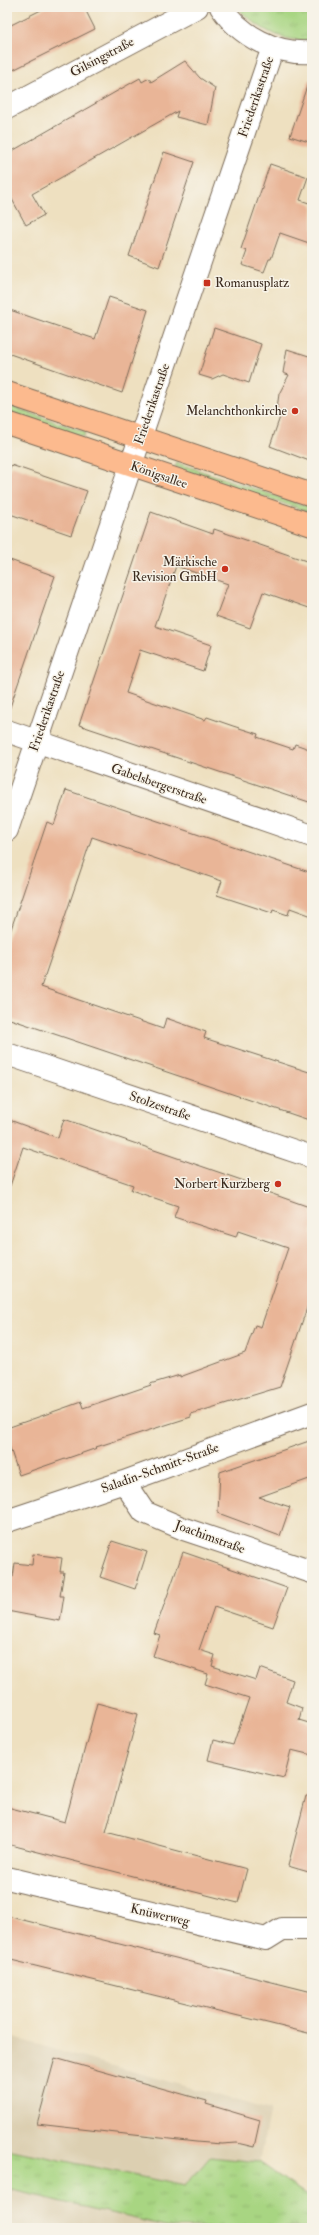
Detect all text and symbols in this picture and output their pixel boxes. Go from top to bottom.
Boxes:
street label: Gilsingstraße [67,33,137,81]
street label: Friederikastraße [235,54,277,140]
place label: Romanusplatz [215,275,290,292]
marker: Romanusplatz [202,278,212,288]
street label: Friederikastraße [131,361,173,447]
place label: Melanchthonkirche [186,403,288,419]
marker: Melanchthonkirche [290,406,300,416]
street label: Königsallee [129,458,190,492]
place label: Märkische Revision GmbH [132,554,218,585]
marker: Märkische Revision GmbH [220,564,230,574]
street label: Friederikastraße [26,668,68,754]
street label: Gabelsbergerstraße [109,760,210,808]
street label: Stolzestraße [127,1088,193,1124]
place label: Norbert Kurzberg [174,1176,271,1192]
marker: Norbert Kurzberg [273,1179,283,1189]
street label: Saladin-Schmitt-Straße [99,1439,222,1497]
street label: Joachimstraße [172,1517,248,1557]
street label: Knüwerweg [129,1900,192,1930]

